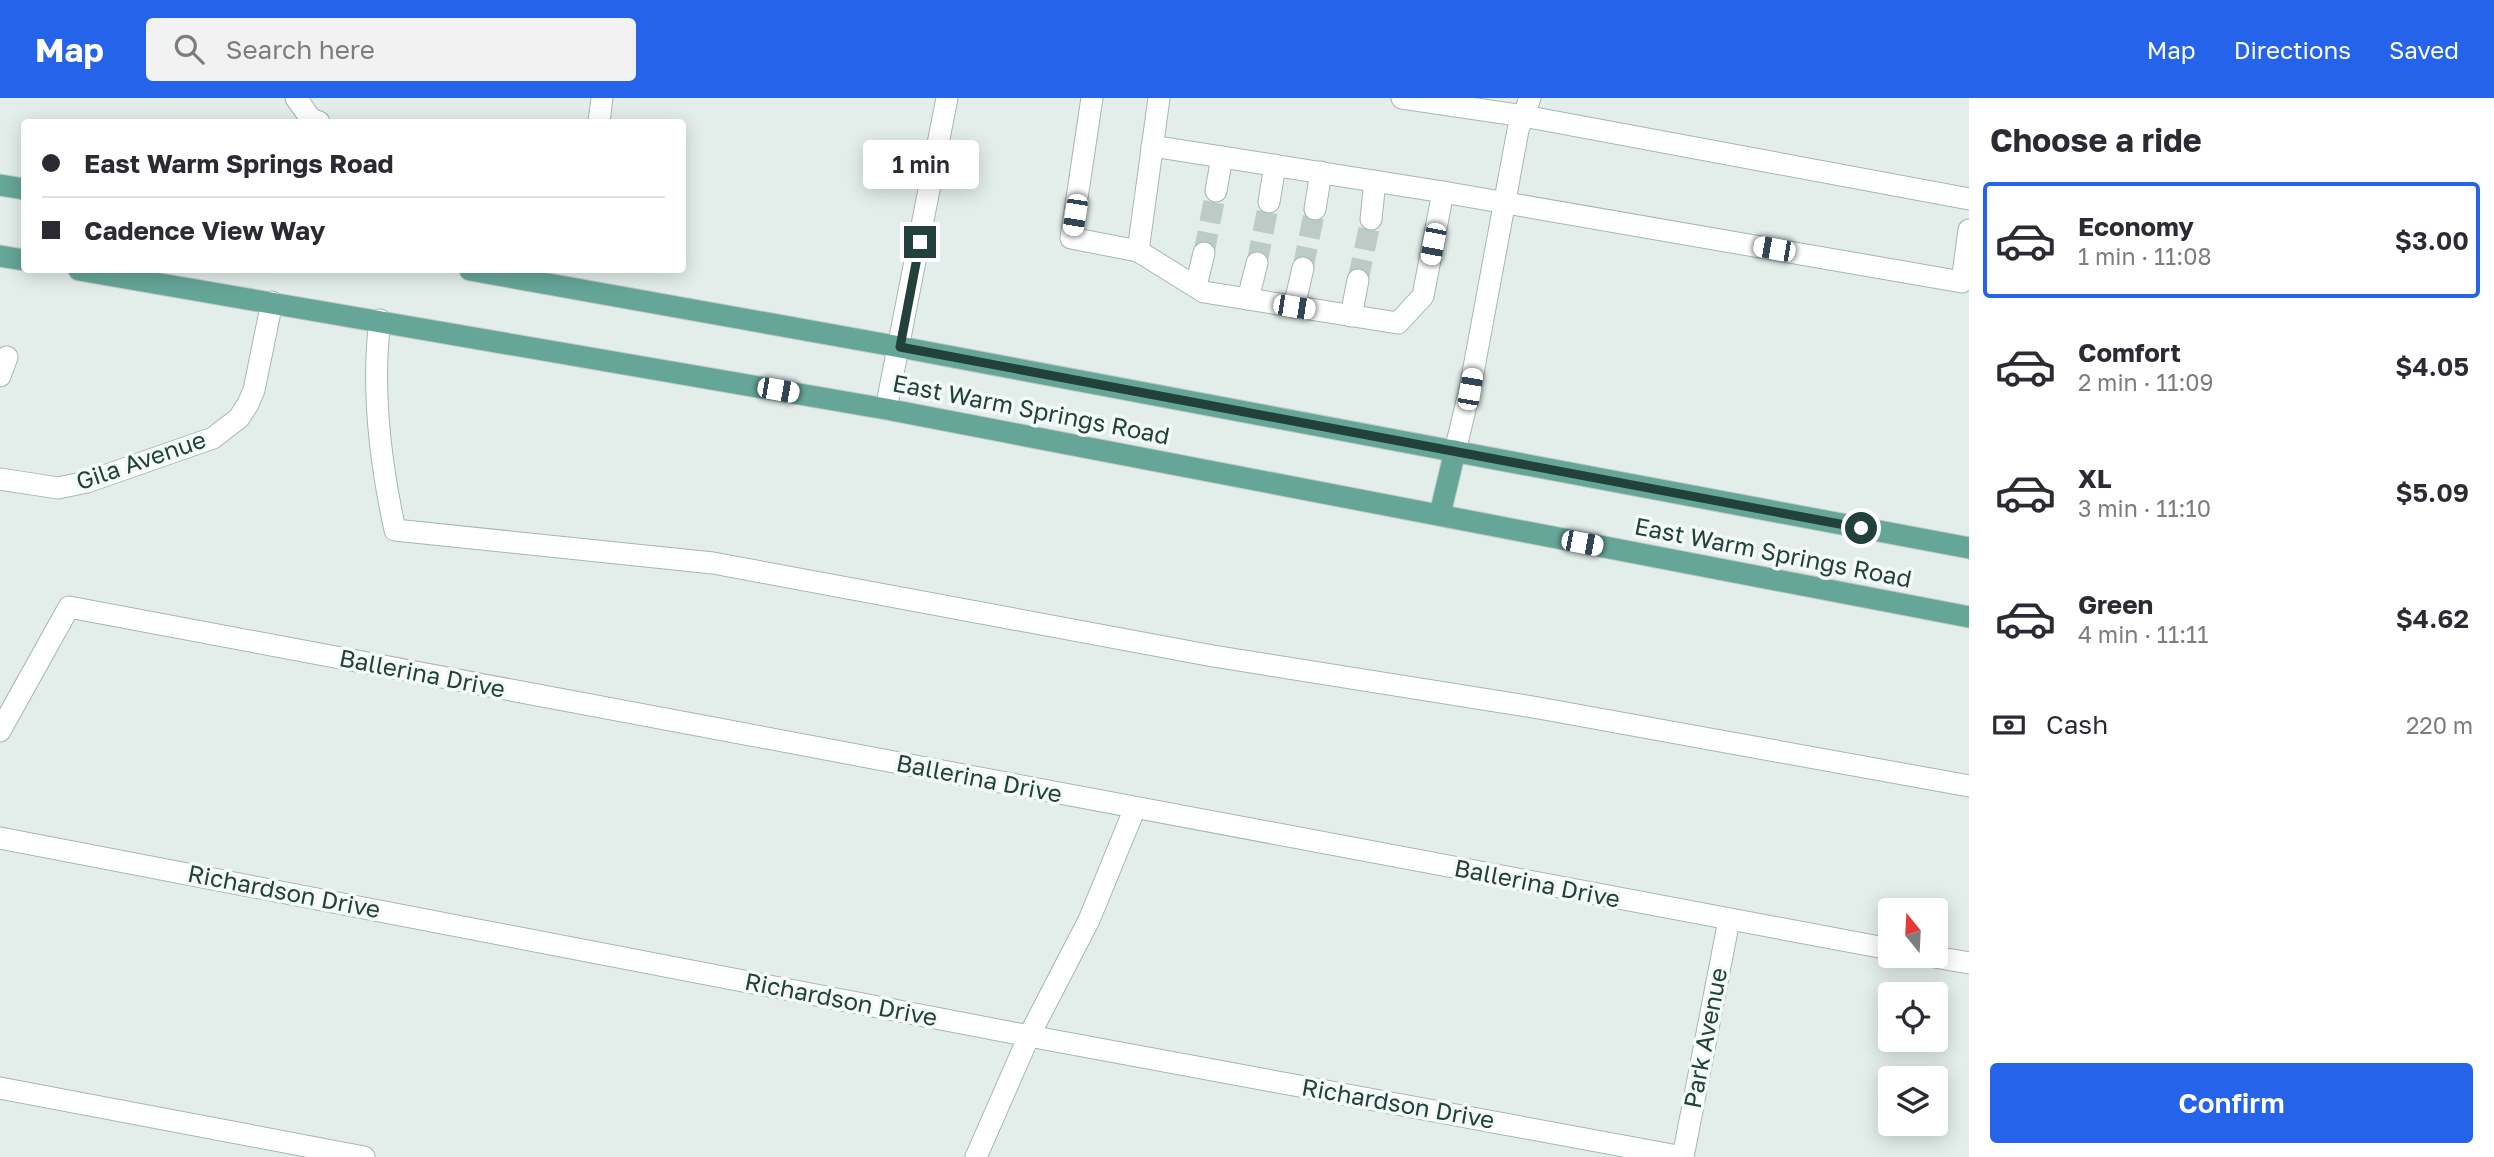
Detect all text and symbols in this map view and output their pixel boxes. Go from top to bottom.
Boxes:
search box [146,18,636,81]
text: Map [35,30,104,69]
icon: search [170,30,208,68]
text: Search here [226,34,375,65]
text: Map [2147,35,2196,64]
text: Directions [2234,35,2351,64]
text: Saved [2389,35,2459,64]
text: Choose a ride [1990,121,2202,159]
callout: 1 min [862,141,978,190]
text: East Warm Springs Road [84,148,394,179]
text: 1 min [892,150,950,178]
car [1062,193,1089,237]
icon: car [1994,209,2057,272]
text: Economy [2078,211,2194,242]
text: Cadence View Way [84,215,325,246]
car [1419,221,1448,267]
text: $3.00 [2395,225,2469,256]
route end [904,226,936,258]
car [1752,235,1797,263]
text: 1 min · 11:08 [2078,242,2211,270]
car [1272,293,1317,321]
icon: car [1994,335,2057,398]
text: Comfort [2078,337,2181,368]
text: $4.05 [2395,351,2469,382]
car [1457,366,1484,412]
street label: East Warm Springs Road [890,367,1172,450]
text: 2 min · 11:09 [2078,368,2214,396]
car [756,376,801,404]
street label: Gila Avenue [72,424,209,495]
icon: car [1994,461,2057,524]
text: XL [2078,463,2112,494]
text: $5.09 [2395,477,2469,508]
text: 3 min · 11:10 [2078,494,2211,522]
street label: East Warm Springs Road [1632,510,1914,593]
route start [1845,512,1877,544]
car [1560,529,1605,557]
icon: car [1994,587,2057,650]
text: Green [2078,589,2153,620]
text: $4.62 [2396,603,2469,634]
text: 4 min · 11:11 [2078,620,2208,648]
street label: Ballerina Drive [337,642,508,703]
icon: cash [1990,706,2028,744]
text: Cash [2046,709,2108,740]
text: 220 m [2406,711,2473,739]
street label: Ballerina Drive [894,747,1065,808]
street label: Ballerina Drive [1452,852,1623,913]
street label: Richardson Drive [186,858,383,923]
north arrow [1878,898,1948,968]
map controls [1878,898,1948,1136]
street label: Park Avenue [1677,965,1732,1111]
street label: Richardson Drive [743,966,940,1031]
button: locate [1878,982,1948,1052]
button: Confirm [1990,1063,2473,1143]
button: layers [1878,1066,1948,1136]
street label: Richardson Drive [1300,1071,1497,1134]

